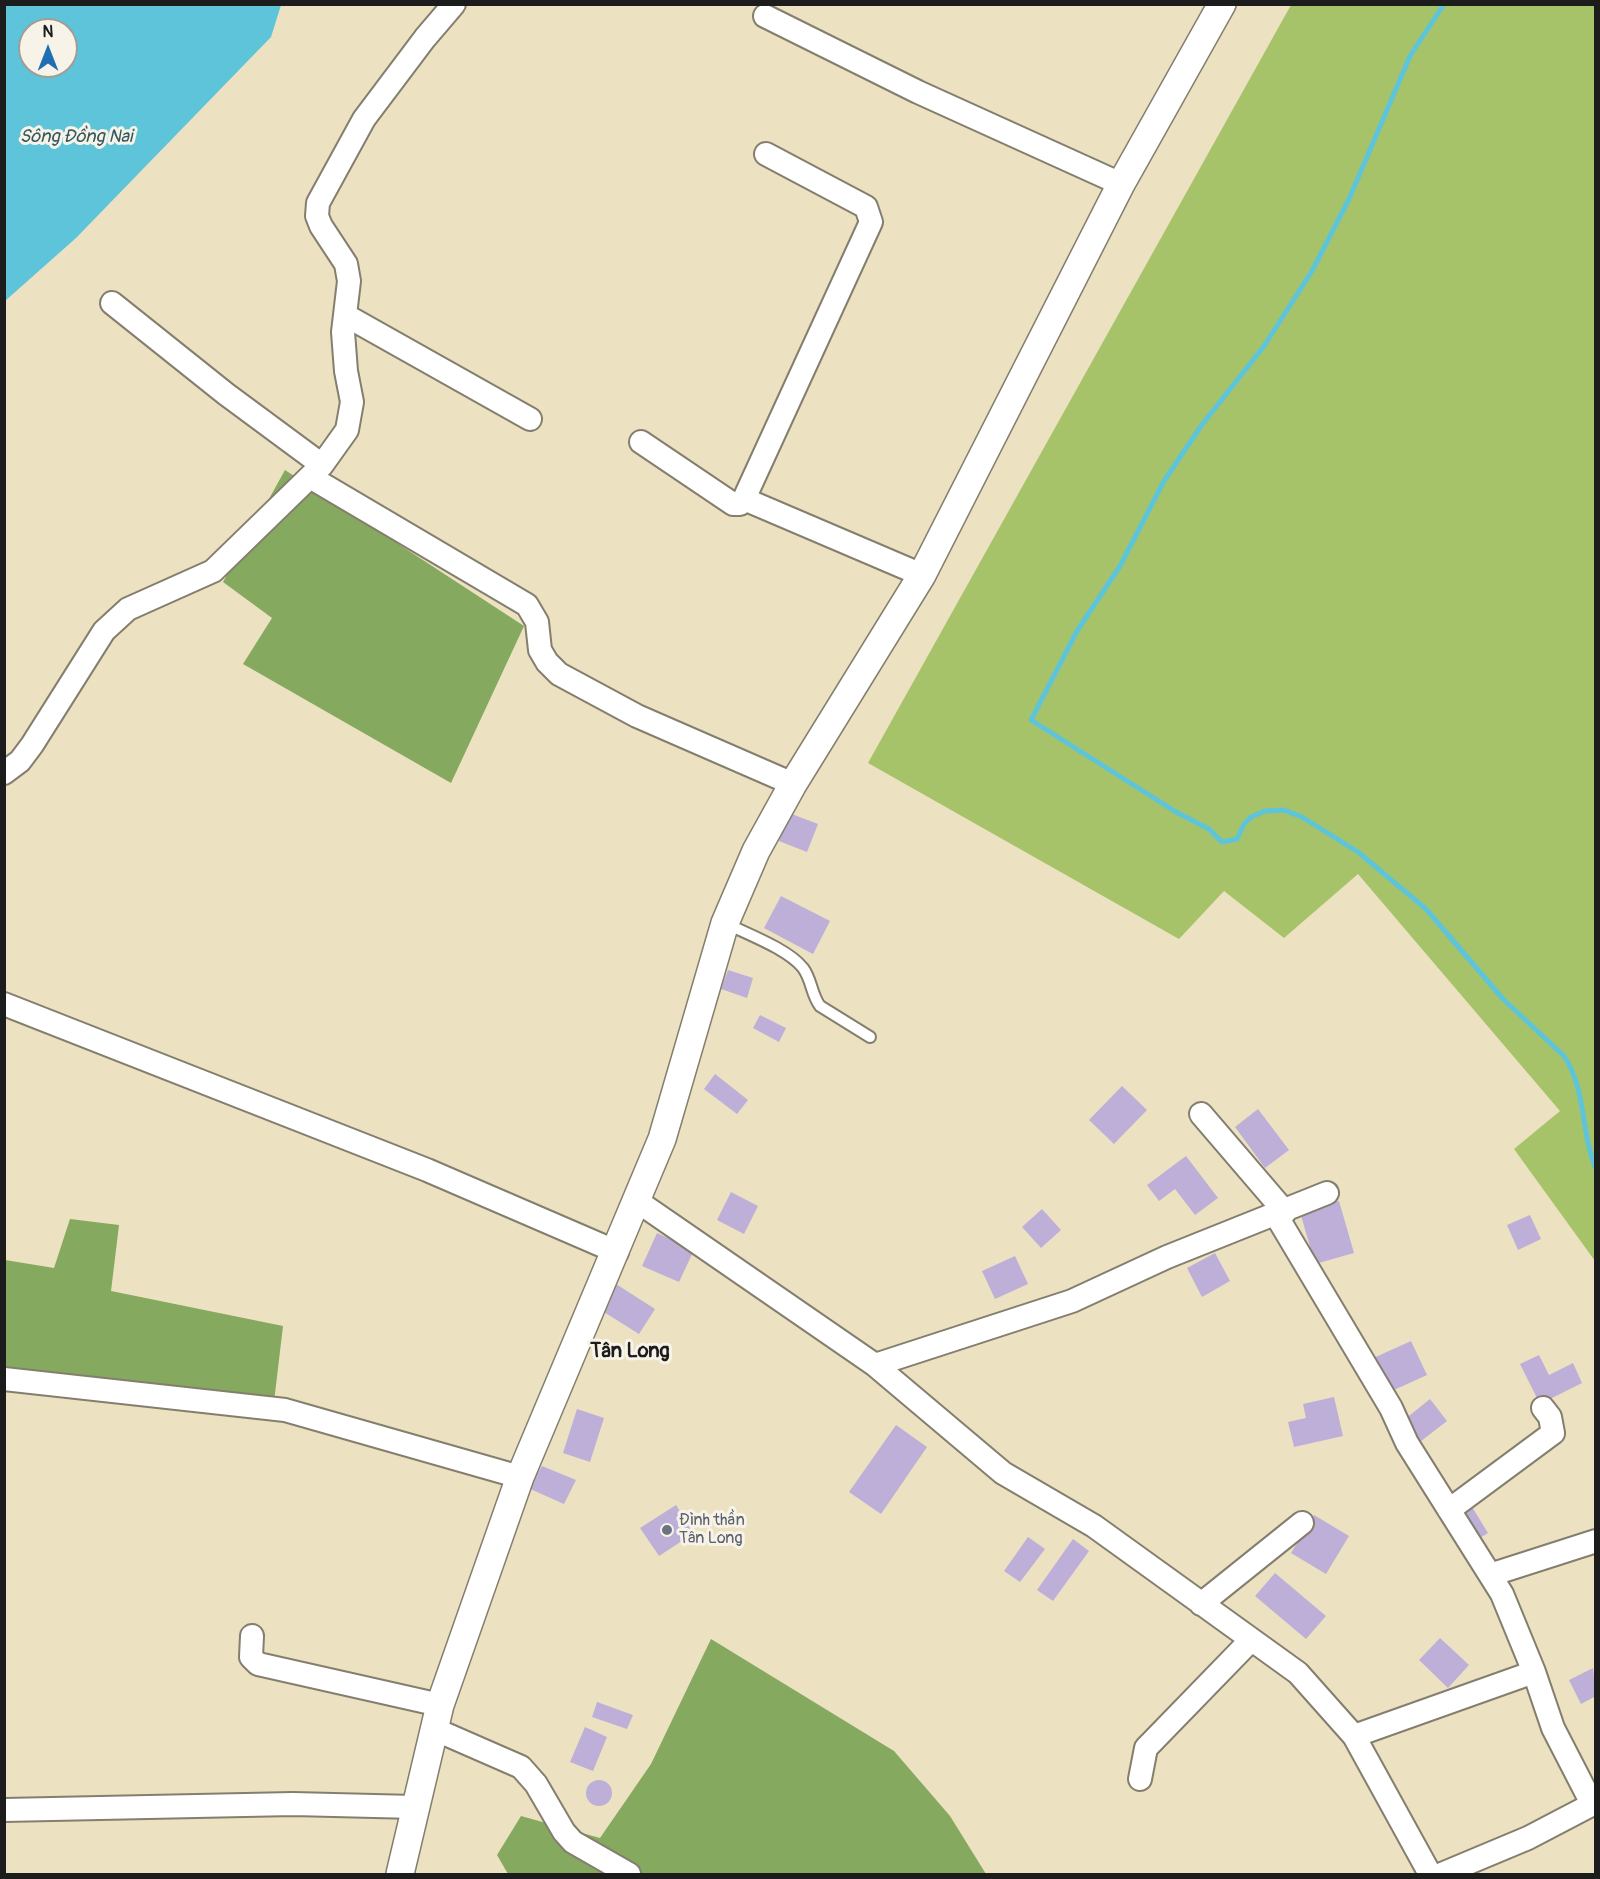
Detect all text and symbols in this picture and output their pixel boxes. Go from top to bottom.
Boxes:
north arrow [18,18,78,78]
text: N [43,22,53,42]
water label: Sông Đồng Nai [20,126,132,148]
district label: Tân Long [590,1340,670,1364]
place label: Đình thần Tân Long [679,1511,745,1549]
marker: Đình thần Tân Long [660,1523,674,1537]

